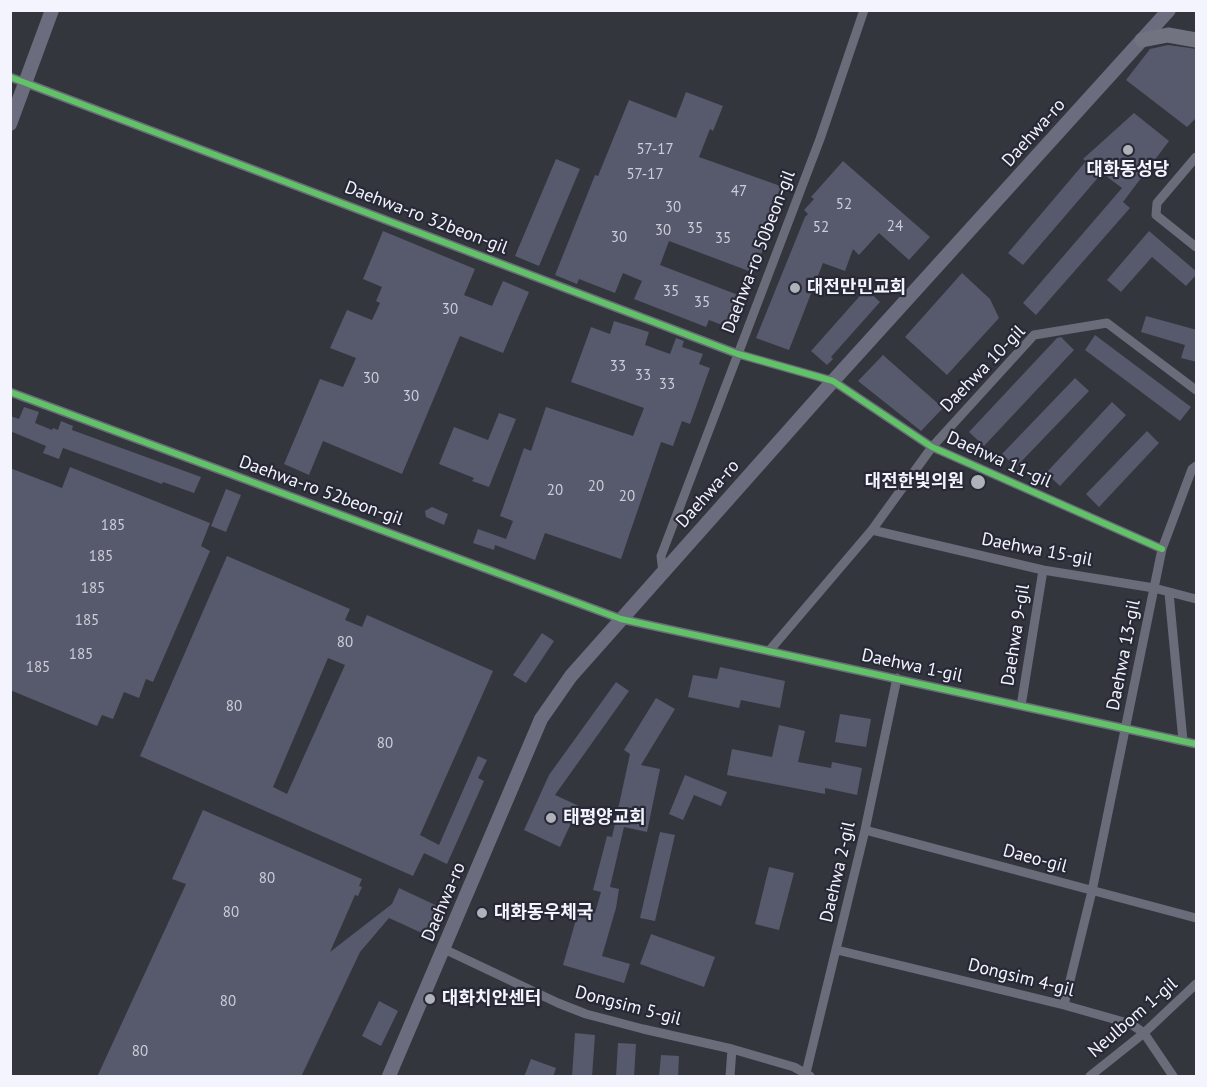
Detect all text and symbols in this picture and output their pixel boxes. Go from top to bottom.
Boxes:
street label: Daehwa-ro [998,95,1070,171]
house number: 57-17 [636,141,674,159]
marker: 대화동성당 [1121,143,1135,157]
place label: 대화동성당 [1087,159,1169,181]
house number: 57-17 [626,166,664,184]
street label: Daehwa-ro 50beon-gil [718,167,800,337]
street label: Daehwa-ro 32beon-gil [341,177,511,259]
house number: 47 [731,183,747,201]
house number: 52 [836,196,852,214]
house number: 30 [665,199,681,217]
house number: 24 [887,218,903,236]
house number: 52 [813,219,829,237]
house number: 35 [687,220,703,238]
house number: 30 [655,222,671,240]
house number: 30 [611,229,627,247]
house number: 35 [715,230,731,248]
place label: 대전만민교회 [807,277,906,299]
marker: 대전만민교회 [788,281,802,295]
house number: 35 [663,283,679,301]
house number: 35 [694,294,710,312]
house number: 30 [442,301,458,319]
street label: Daehwa 10-gil [936,321,1030,417]
house number: 33 [610,358,626,376]
house number: 33 [635,367,651,385]
house number: 30 [363,370,379,388]
house number: 33 [659,376,675,394]
house number: 30 [403,388,419,406]
street label: Daehwa 11-gil [943,427,1055,493]
street label: Daehwa-ro 52beon-gil [236,451,406,531]
street label: Daehwa-ro [672,456,744,532]
place label: 대전한빛의원 [865,471,964,493]
marker: 대전한빛의원 [969,473,987,491]
house number: 20 [588,478,604,496]
house number: 20 [547,482,563,500]
house number: 20 [619,488,635,506]
house number: 185 [101,517,125,535]
street label: Daehwa 15-gil [980,529,1094,571]
house number: 185 [89,548,113,566]
house number: 185 [81,580,105,598]
street label: Daehwa 9-gil [997,583,1035,687]
street label: Daehwa 13-gil [1103,598,1145,712]
house number: 185 [75,612,99,630]
house number: 80 [337,634,353,652]
street label: Daehwa 1-gil [860,645,964,687]
house number: 185 [69,646,93,664]
house number: 185 [26,659,50,677]
house number: 80 [226,698,242,716]
house number: 80 [377,735,393,753]
place label: 태평양교회 [563,807,646,829]
marker: 태평양교회 [544,811,558,825]
street label: Daehwa 2-gil [816,820,860,924]
street label: Daeo-gil [1001,840,1069,878]
street label: Daehwa-ro [418,859,470,945]
house number: 80 [259,870,275,888]
place label: 대화동우체국 [494,902,593,924]
house number: 80 [223,904,239,922]
marker: 대화동우체국 [475,906,489,920]
street label: Dongsim 4-gil [966,954,1076,1002]
street label: Neulbom 1-gil [1084,973,1182,1063]
street label: Dongsim 5-gil [573,981,683,1031]
place label: 대화치안센터 [442,988,541,1010]
marker: 대화치안센터 [423,992,437,1006]
house number: 80 [220,993,236,1011]
house number: 80 [132,1043,148,1061]

